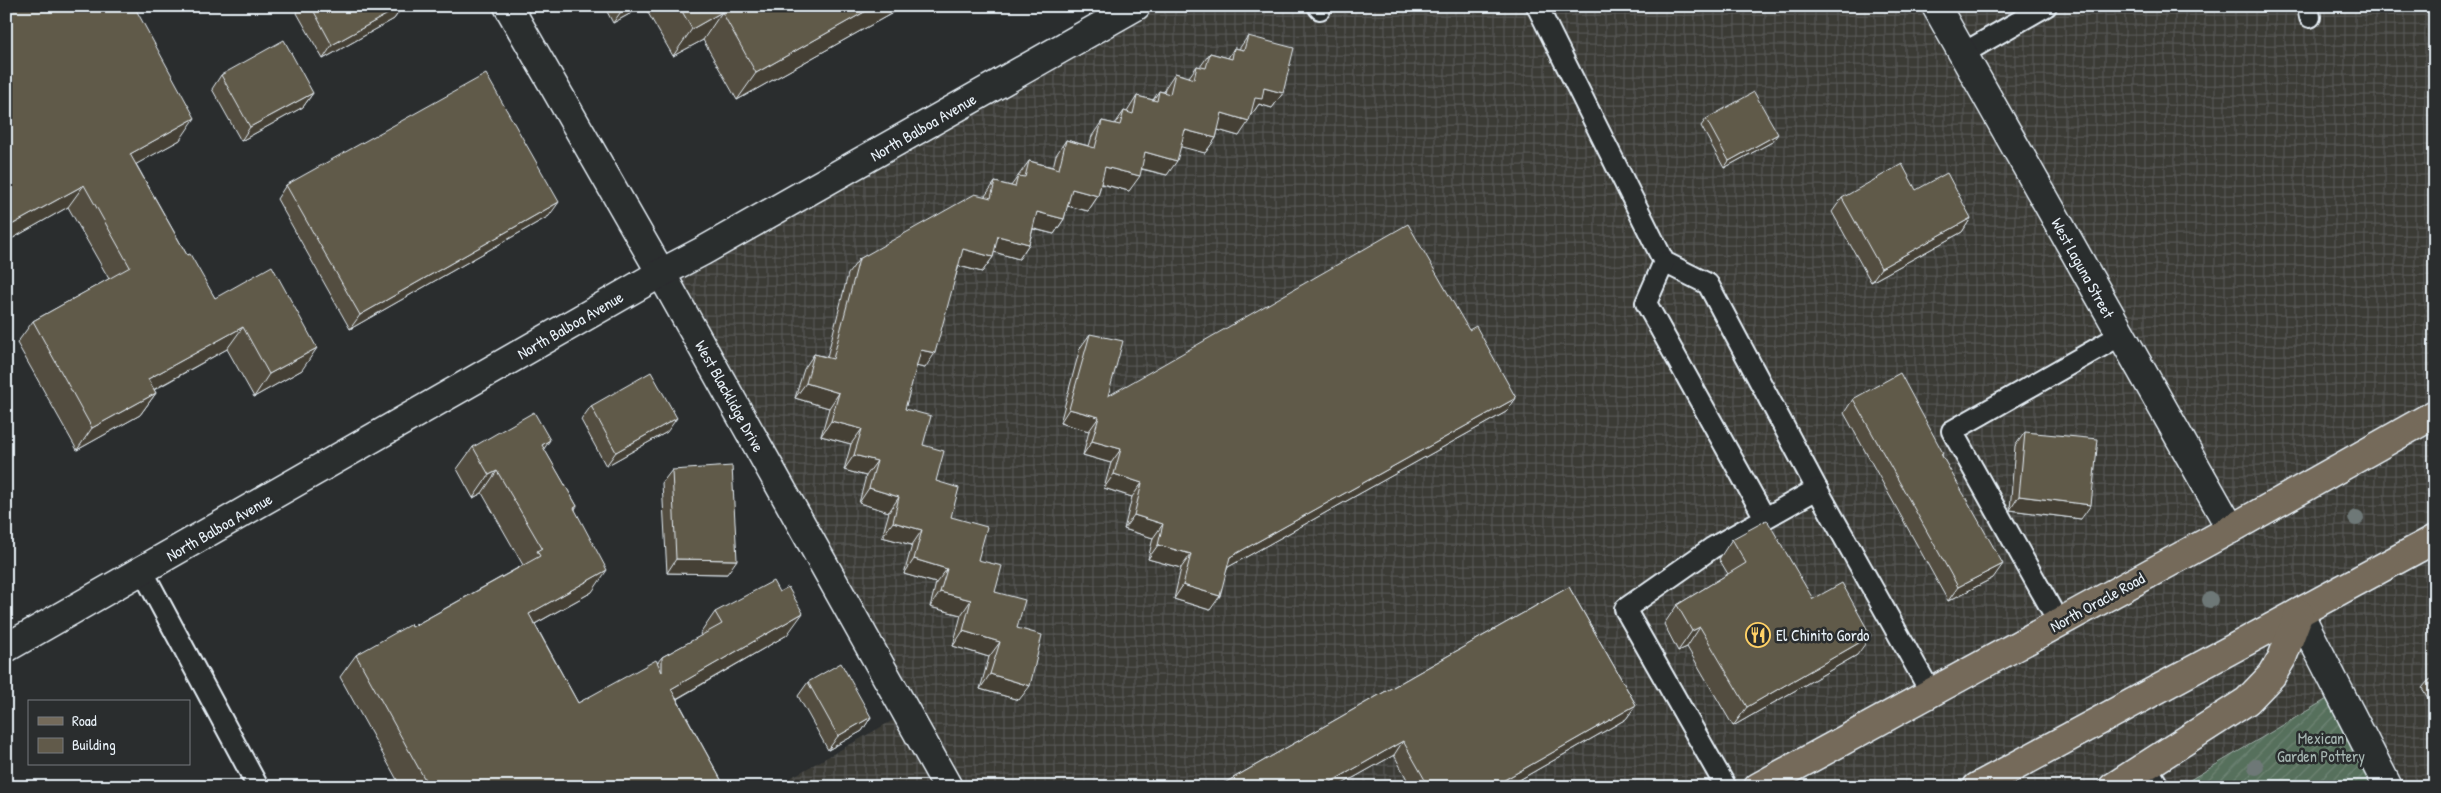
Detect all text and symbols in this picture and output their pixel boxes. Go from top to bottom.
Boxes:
street label: North Balboa Avenue [866,87,981,166]
street label: West Laguna Street [2046,214,2120,323]
street label: North Balboa Avenue [513,285,628,364]
street label: West Blacklidge Drive [690,336,770,456]
street label: North Balboa Avenue [162,487,277,566]
street label: North Oracle Road [2046,567,2148,637]
restaurant icon: El Chinito Gordo [1745,622,1771,648]
place label: El Chinito Gordo [1776,624,1870,646]
legend [28,700,190,766]
text: Road [72,710,97,731]
park label: Mexican Garden Pottery [2277,727,2365,767]
text: Building [72,734,116,755]

